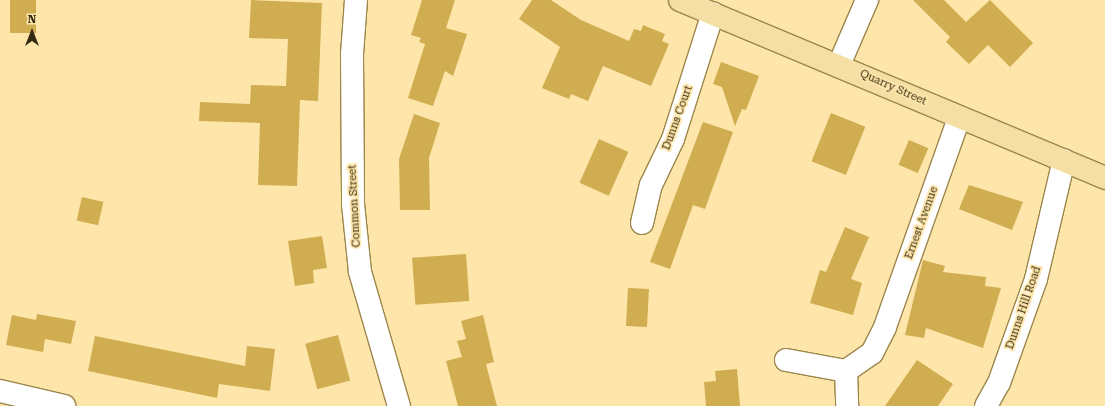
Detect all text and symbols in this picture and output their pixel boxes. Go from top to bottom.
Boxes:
north arrow [12,12,52,52]
text: N [28,13,36,26]
street label: Quarry Street [858,67,928,109]
street label: Dunns Court [660,84,696,152]
street label: Common Street [346,164,364,248]
street label: Ernest Avenue [903,185,941,261]
street label: Dunns Hill Road [1004,265,1044,351]

